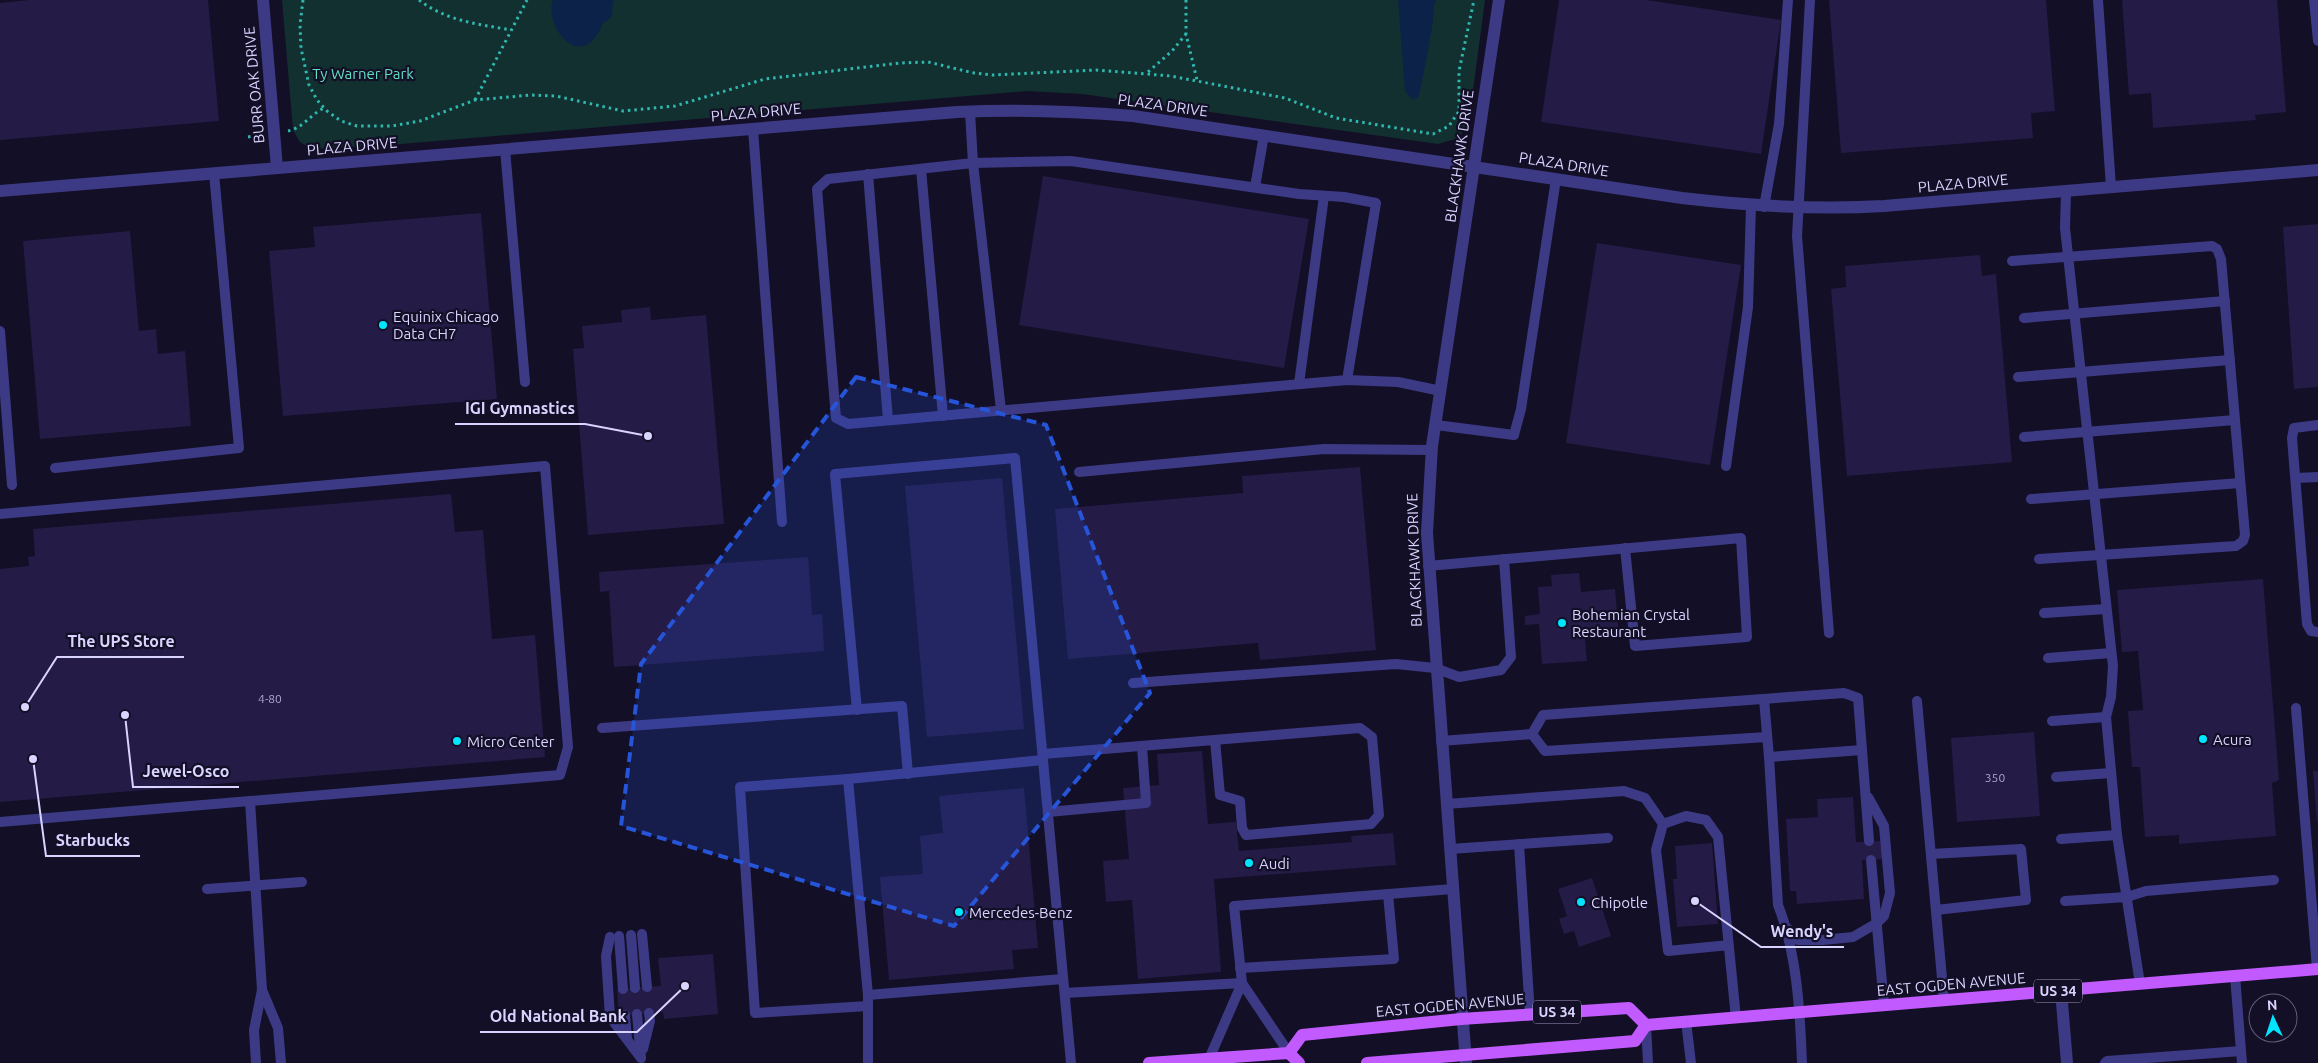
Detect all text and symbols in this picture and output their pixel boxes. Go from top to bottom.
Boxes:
street label: BURR OAK DRIVE [240,26,268,144]
park label: Ty Warner Park [312,65,414,82]
street label: BLACKHAWK DRIVE [1441,89,1477,223]
street label: PLAZA DRIVE [1117,90,1209,120]
street label: PLAZA DRIVE [710,100,802,124]
street label: PLAZA DRIVE [306,134,398,158]
street label: PLAZA DRIVE [1518,149,1610,179]
street label: PLAZA DRIVE [1917,171,2009,195]
place label: Equinix Chicago Data CH7 [393,308,499,342]
marker: Equinix Chicago Data CH7 [377,319,389,331]
callout: IGI Gymnastics [455,393,585,424]
text: IGI Gymnastics [465,399,575,417]
street label: BLACKHAWK DRIVE [1403,493,1425,627]
place label: Bohemian Crystal Restaurant [1572,606,1690,640]
marker: Bohemian Crystal Restaurant [1556,617,1568,629]
callout: The UPS Store [57,626,184,657]
text: The UPS Store [67,632,175,650]
house number: 4-80 [258,692,282,705]
place label: Acura [2213,731,2252,748]
place label: Micro Center [467,733,555,750]
marker: Acura [2197,733,2209,745]
marker: Micro Center [451,735,463,747]
callout: Jewel-Osco [133,756,239,787]
text: Jewel-Osco [143,762,229,780]
house number: 350 [1985,771,2005,784]
callout: Starbucks [46,825,140,856]
text: Starbucks [56,831,130,849]
place label: Audi [1259,855,1290,872]
marker: Audi [1243,857,1255,869]
place label: Chipotle [1591,894,1648,911]
marker: Chipotle [1575,896,1587,908]
place label: Mercedes-Benz [969,904,1072,921]
marker: Mercedes-Benz [953,906,965,918]
callout: Wendy's [1761,916,1844,947]
text: Wendy's [1771,922,1833,940]
street label: EAST OGDEN AVENUE [1876,969,2026,999]
road number: US 34 [2034,979,2082,1002]
street label: EAST OGDEN AVENUE [1375,990,1525,1020]
north arrow [2248,993,2298,1043]
text: N [2267,997,2278,1013]
road number: US 34 [1533,1000,1581,1024]
callout: Old National Bank [480,1001,637,1032]
text: Old National Bank [490,1007,626,1025]

